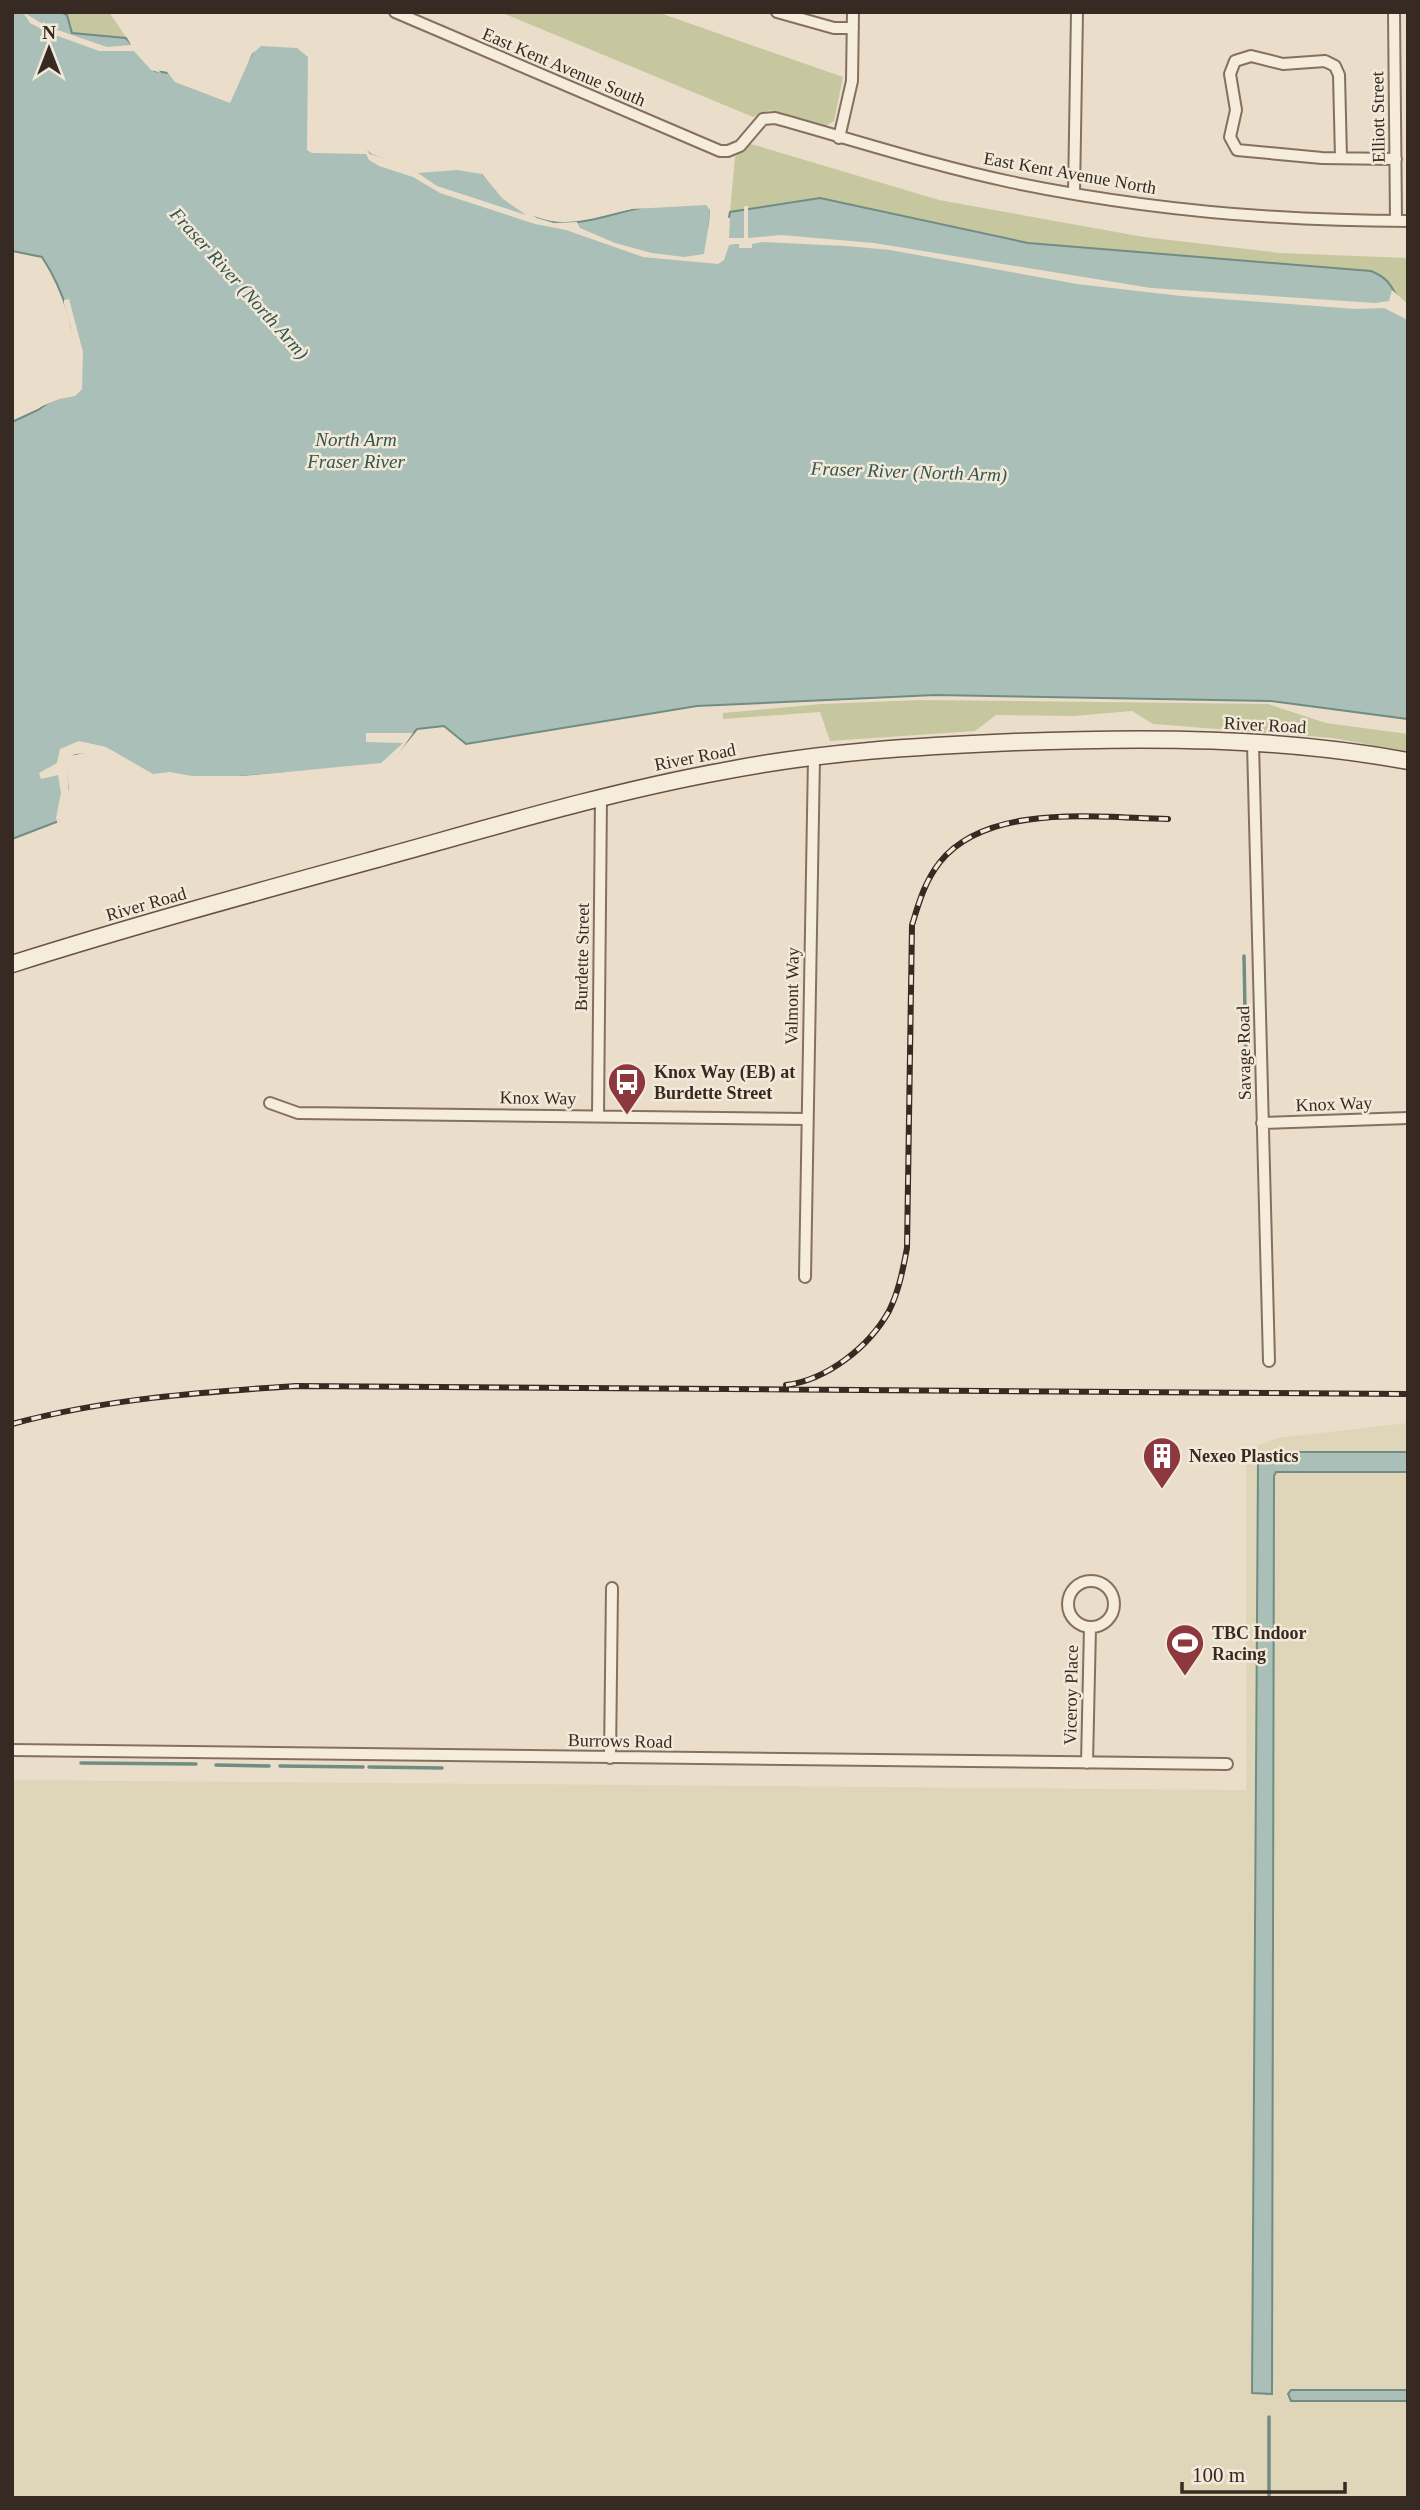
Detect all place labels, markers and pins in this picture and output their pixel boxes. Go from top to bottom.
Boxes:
bus stop icon: Knox Way (EB) at Burdette Street [606,1061,648,1116]
place label: Knox Way (EB) at Burdette Street [654,1062,795,1103]
building icon: Nexeo Plastics [1141,1435,1183,1490]
place label: Nexeo Plastics [1189,1446,1298,1466]
sports icon: TBC Indoor Racing [1164,1622,1206,1677]
place label: TBC Indoor Racing [1212,1623,1307,1664]

